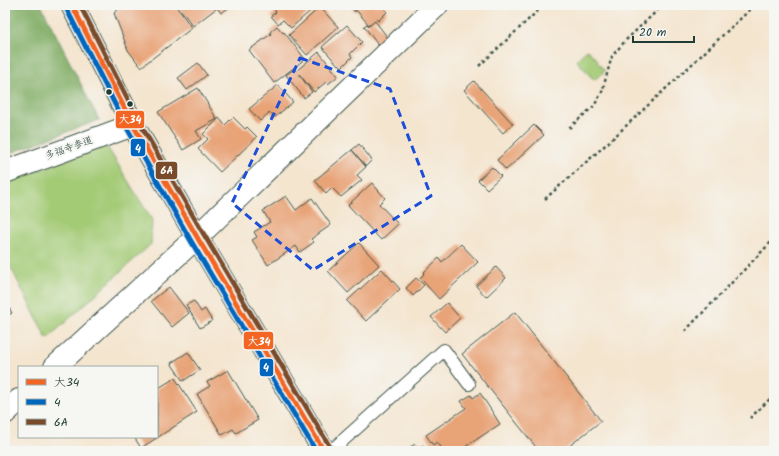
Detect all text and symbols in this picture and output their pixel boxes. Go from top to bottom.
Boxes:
scale bar [633,18,694,44]
text: 20 m [639,23,667,42]
unlabelled marker [104,87,114,97]
unlabelled marker [125,99,135,109]
line badge: 大34 [115,110,145,129]
text: 大34 [118,111,142,129]
street label: 多福寺参道 [43,132,95,164]
line badge: 4 [130,138,146,157]
text: 4 [135,140,141,158]
line badge: 6A [155,161,178,180]
text: 6A [161,162,174,180]
line badge: 大34 [243,331,274,350]
text: 大34 [247,333,271,351]
line badge: 4 [259,358,274,377]
text: 4 [263,359,269,377]
legend [18,366,158,438]
text: 大34 [54,373,80,392]
text: 4 [54,393,61,412]
text: 6A [54,413,68,432]

